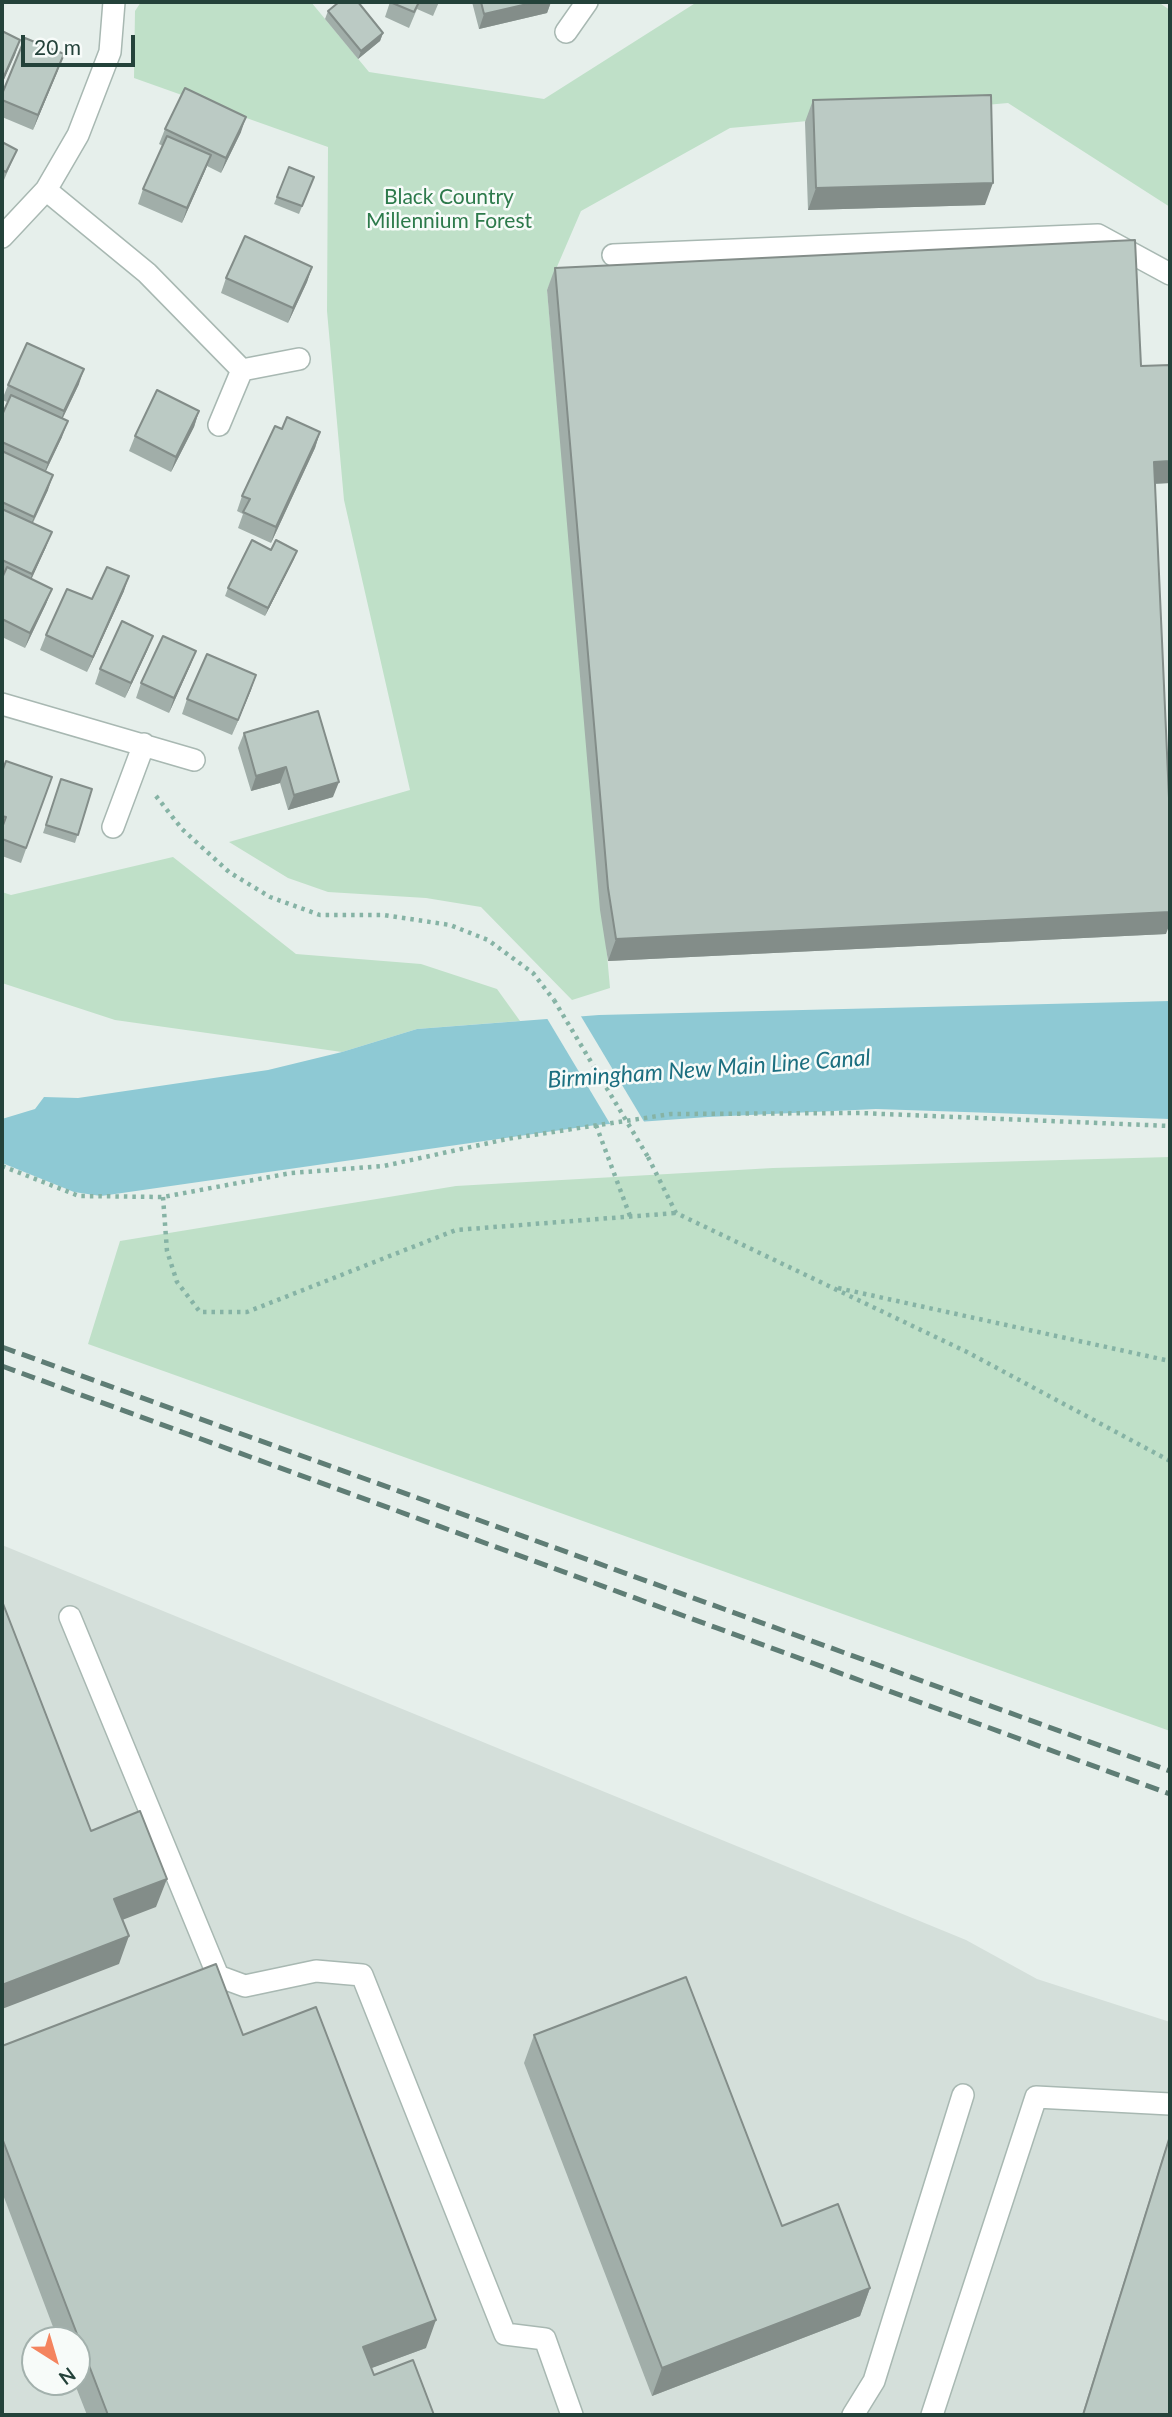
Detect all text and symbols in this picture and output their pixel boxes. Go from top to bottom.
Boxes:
scale bar [24,21,138,65]
text: 20 m [34,34,81,59]
park label: Black Country Millennium Forest [366,184,532,234]
water label: Birmingham New Main Line Canal [547,1044,871,1094]
north arrow [21,2326,91,2396]
text: N [55,2363,81,2390]

